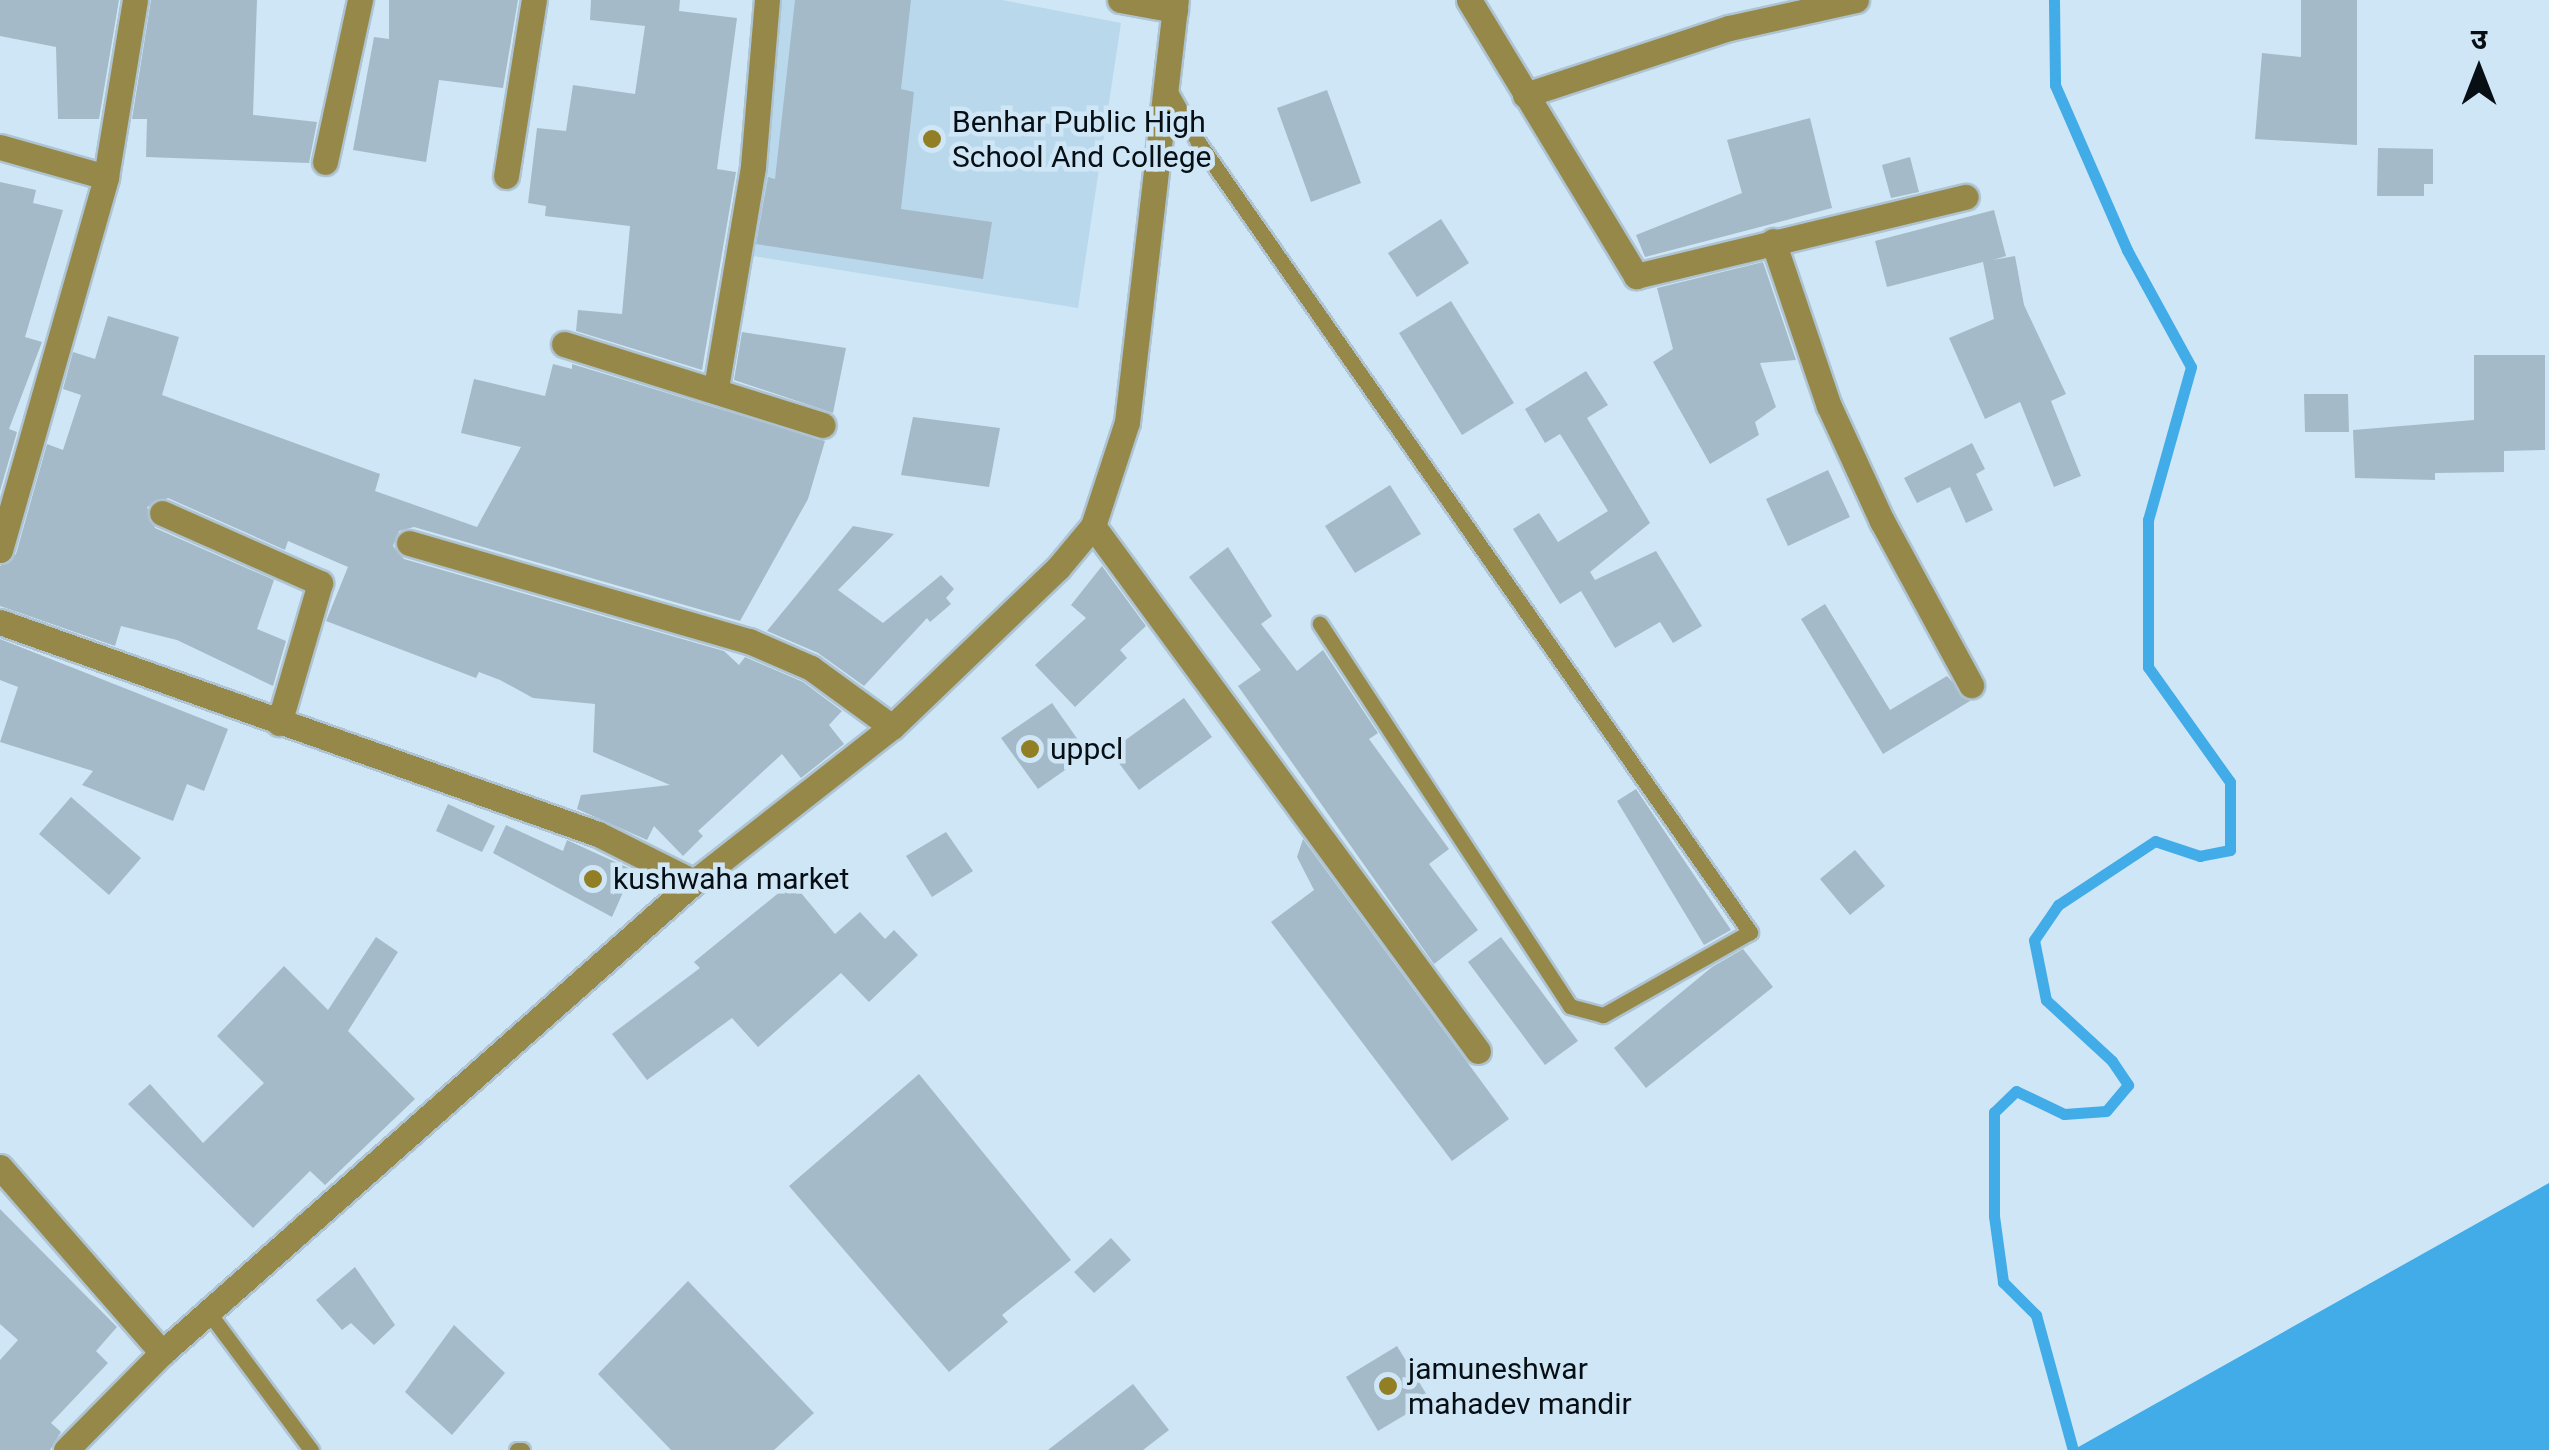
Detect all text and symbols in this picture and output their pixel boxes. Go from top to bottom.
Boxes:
north arrow [2429,20,2529,120]
text: उ [2471,23,2487,56]
place label: Benhar Public High School And College [952,104,1211,174]
marker: Benhar Public High School And College [921,128,943,150]
place label: uppcl [1050,731,1123,767]
marker: uppcl [1019,738,1041,760]
place label: kushwaha market [613,861,849,897]
marker: kushwaha market [582,868,604,890]
place label: jamuneshwar mahadev mandir [1408,1351,1632,1422]
marker: jamuneshwar mahadev mandir [1377,1375,1399,1397]

